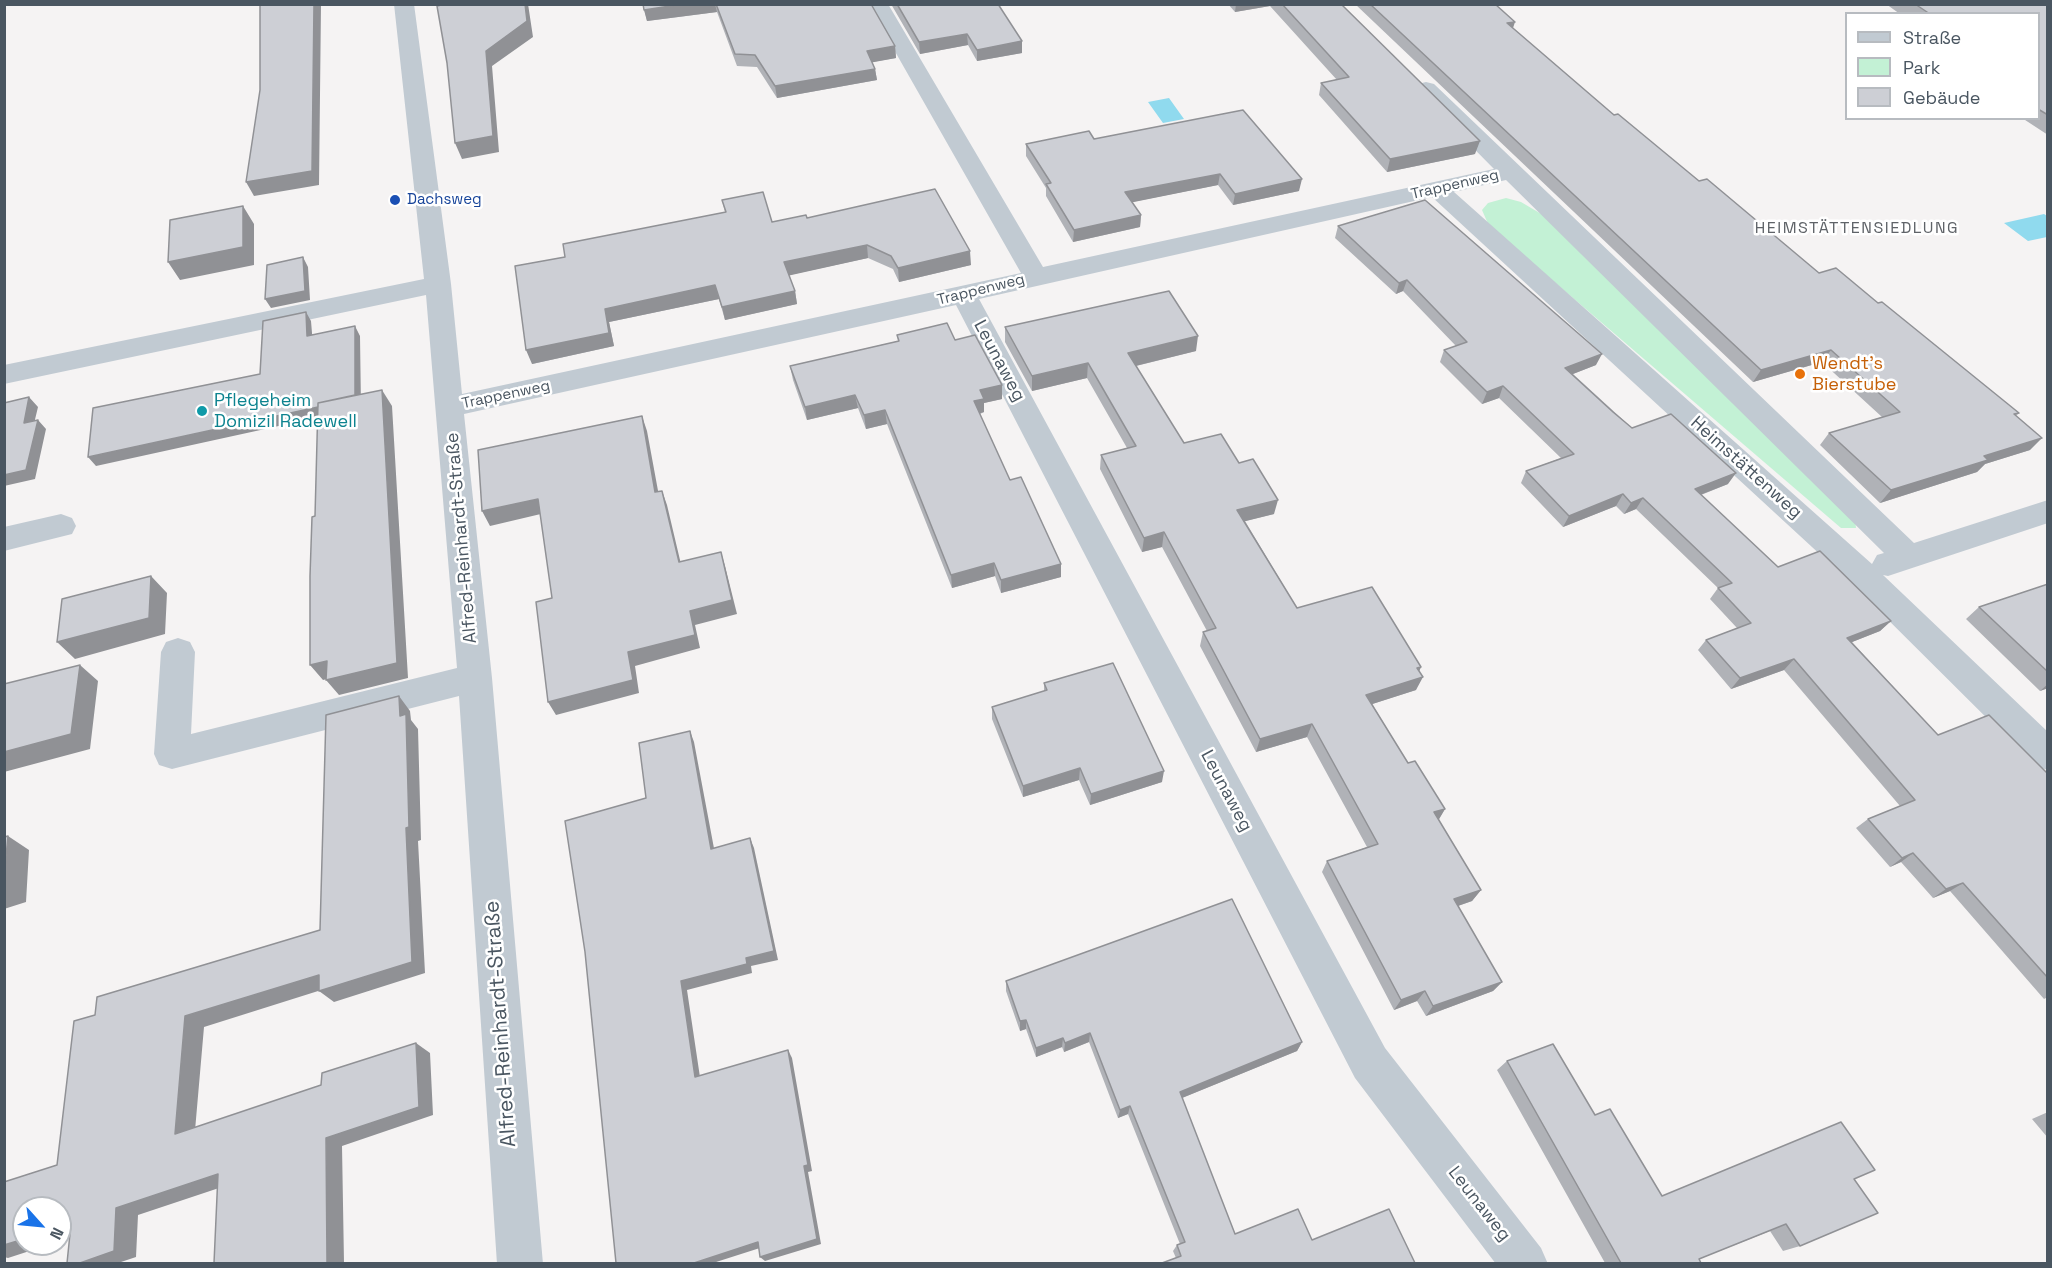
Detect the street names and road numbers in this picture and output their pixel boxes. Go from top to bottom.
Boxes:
street label: Trappenweg [1409,166,1501,204]
street label: Trappenweg [935,270,1027,310]
street label: Leunaweg [969,317,1029,405]
street label: Trappenweg [460,377,552,413]
street label: Heimstättenweg [1686,412,1806,524]
street label: Alfred-Reinhardt-Straße [442,432,482,644]
street label: Leunaweg [1196,747,1256,835]
street label: Alfred-Reinhardt-Straße [480,900,522,1148]
street label: Leunaweg [1443,1162,1515,1246]

